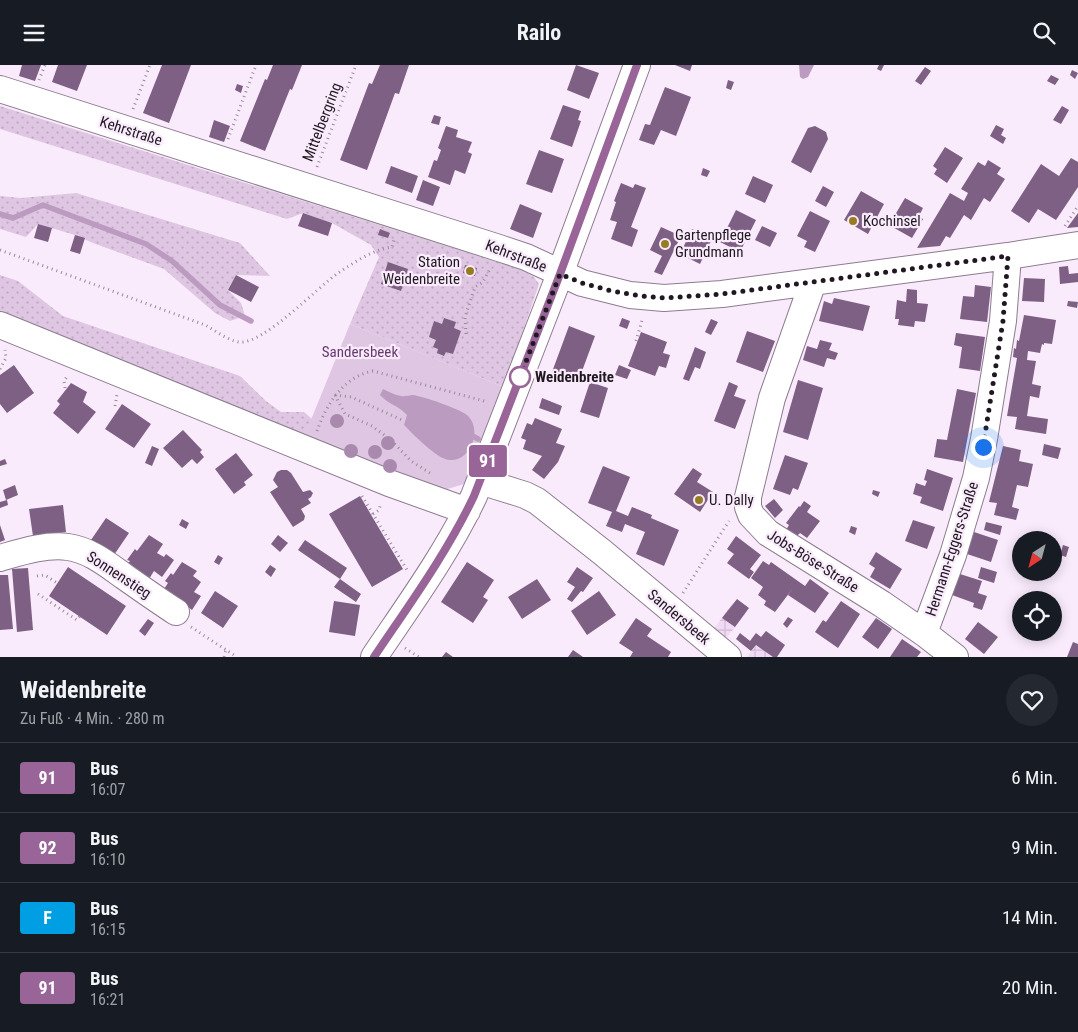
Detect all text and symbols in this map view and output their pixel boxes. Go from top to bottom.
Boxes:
icon: menu [20,19,48,47]
icon: search [1030,19,1058,47]
text: Railo [517,20,561,45]
street label: Mittelbergring [299,80,345,164]
street label: Kehrstraße [98,112,164,150]
place label: Kochinsel [863,212,921,230]
marker: Kochinsel [847,215,859,227]
place label: Gartenpflege Grundmann [675,226,751,261]
street label: Kehrstraße [483,236,549,276]
marker: Gartenpflege Grundmann [659,238,671,250]
place label: Station Weidenbreite [383,253,460,288]
marker: Station Weidenbreite [464,265,476,277]
park label: Sandersbeek [322,343,398,361]
marker: Weidenbreite [509,366,531,388]
place label: Weidenbreite [535,368,614,386]
your location [971,435,996,460]
line badge: 91 [466,445,510,477]
text: 91 [479,450,497,471]
street label: Hermann-Eggers-Straße [922,479,982,619]
place label: U. Dally [709,491,754,509]
marker: U. Dally [693,494,705,506]
street label: Jobs-Böse-Straße [764,526,862,596]
north arrow [1012,531,1062,581]
map controls [1012,531,1062,641]
street label: Sonnenstieg [83,547,155,603]
street label: Sandersbeek [644,586,714,649]
button: locate [1012,591,1062,641]
button: heart [1006,674,1058,726]
text: Weidenbreite [20,676,146,704]
text: Zu Fuß · 4 Min. · 280 m [20,709,164,728]
text: Bus [90,757,119,780]
text: 6 Min. [1011,766,1058,789]
text: 91 [38,767,57,788]
text: 16:07 [90,780,125,799]
text: Bus [90,827,119,850]
text: 9 Min. [1011,836,1058,859]
text: 92 [38,837,57,858]
text: 16:10 [90,850,125,869]
text: Bus [90,897,119,920]
text: 14 Min. [1002,906,1058,929]
text: F [43,907,52,928]
text: 16:15 [90,920,125,939]
text: Bus [90,967,119,990]
text: 20 Min. [1002,976,1058,999]
text: 91 [38,977,57,998]
text: 16:21 [90,990,125,1009]

